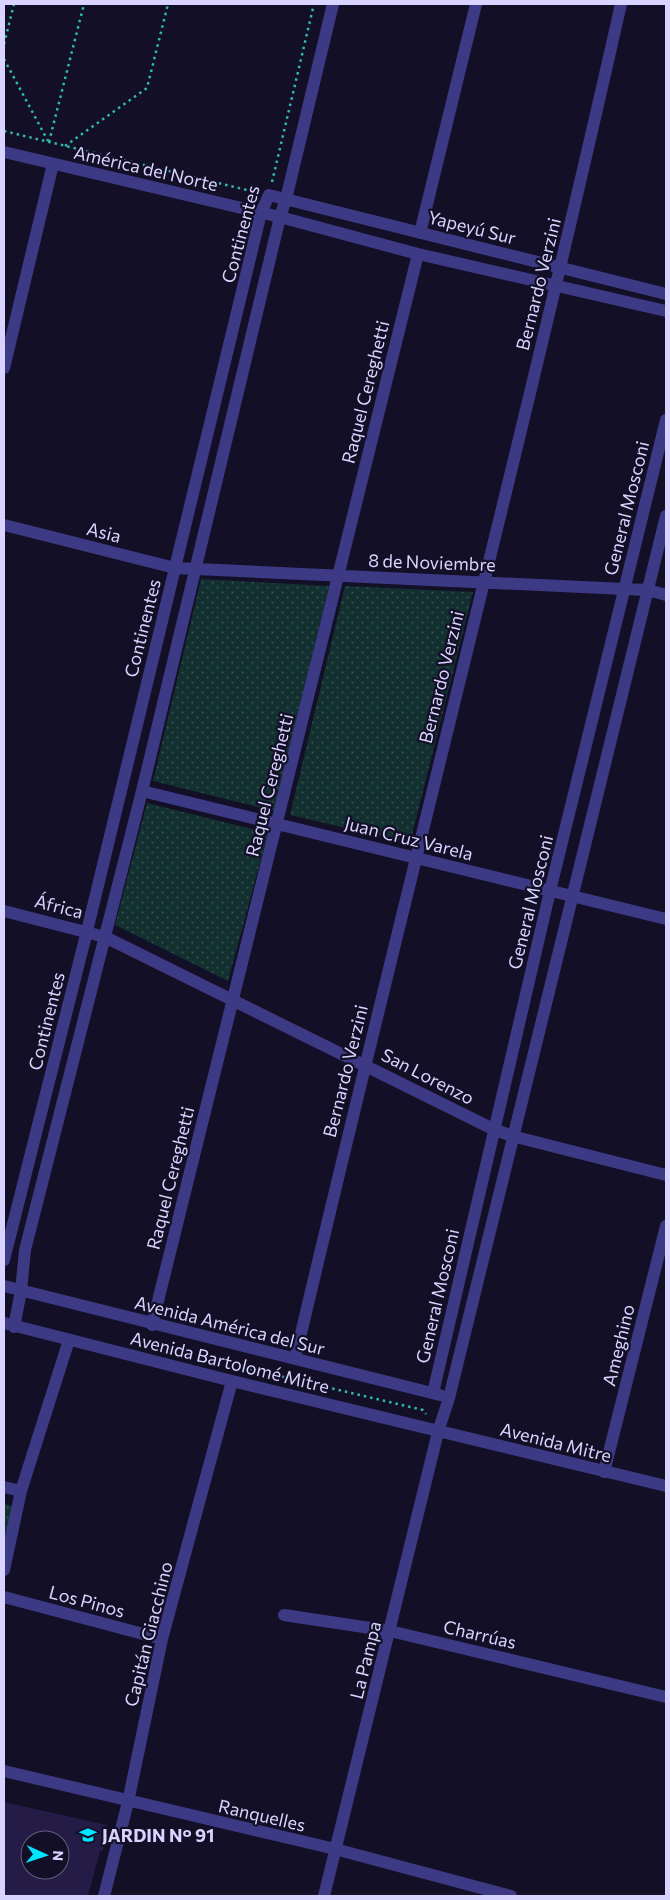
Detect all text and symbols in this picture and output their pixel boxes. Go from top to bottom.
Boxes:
street label: América del Norte [72,141,220,195]
street label: Continentes [216,183,264,285]
street label: Yapeyú Sur [426,205,518,249]
street label: Bernardo Verzini [511,215,565,353]
street label: Raquel Cereghetti [337,318,393,466]
street label: General Mosconi [599,439,653,577]
street label: Asia [85,517,123,547]
street label: 8 de Noviembre [368,549,496,575]
street label: Continentes [119,577,165,679]
street label: Bernardo Verzini [414,608,468,746]
street label: Raquel Cereghetti [241,711,297,859]
street label: Juan Cruz Varela [342,811,476,865]
street label: General Mosconi [503,833,557,971]
street label: África [32,889,86,923]
street label: Continentes [23,970,69,1072]
street label: Bernardo Verzini [318,1002,372,1140]
street label: San Lorenzo [378,1043,478,1109]
street label: Raquel Cereghetti [142,1104,198,1252]
street label: General Mosconi [411,1227,463,1365]
street label: Avenida América del Sur [133,1291,327,1359]
street label: Ameghino [597,1302,639,1388]
street label: Avenida Bartolomé Mitre [128,1327,332,1397]
street label: Avenida Mitre [498,1418,614,1466]
street label: Capitán Giacchino [119,1559,177,1709]
street label: Los Pinos [47,1580,127,1622]
street label: Charrúas [441,1615,519,1653]
street label: La Pampa [345,1619,385,1701]
street label: Ranquelles [216,1794,308,1836]
place label: JARDIN N° 91 [102,1824,214,1846]
school or university icon: JARDIN N° 91 [78,1825,98,1845]
north arrow [20,1830,70,1880]
text: N [50,1850,67,1861]

